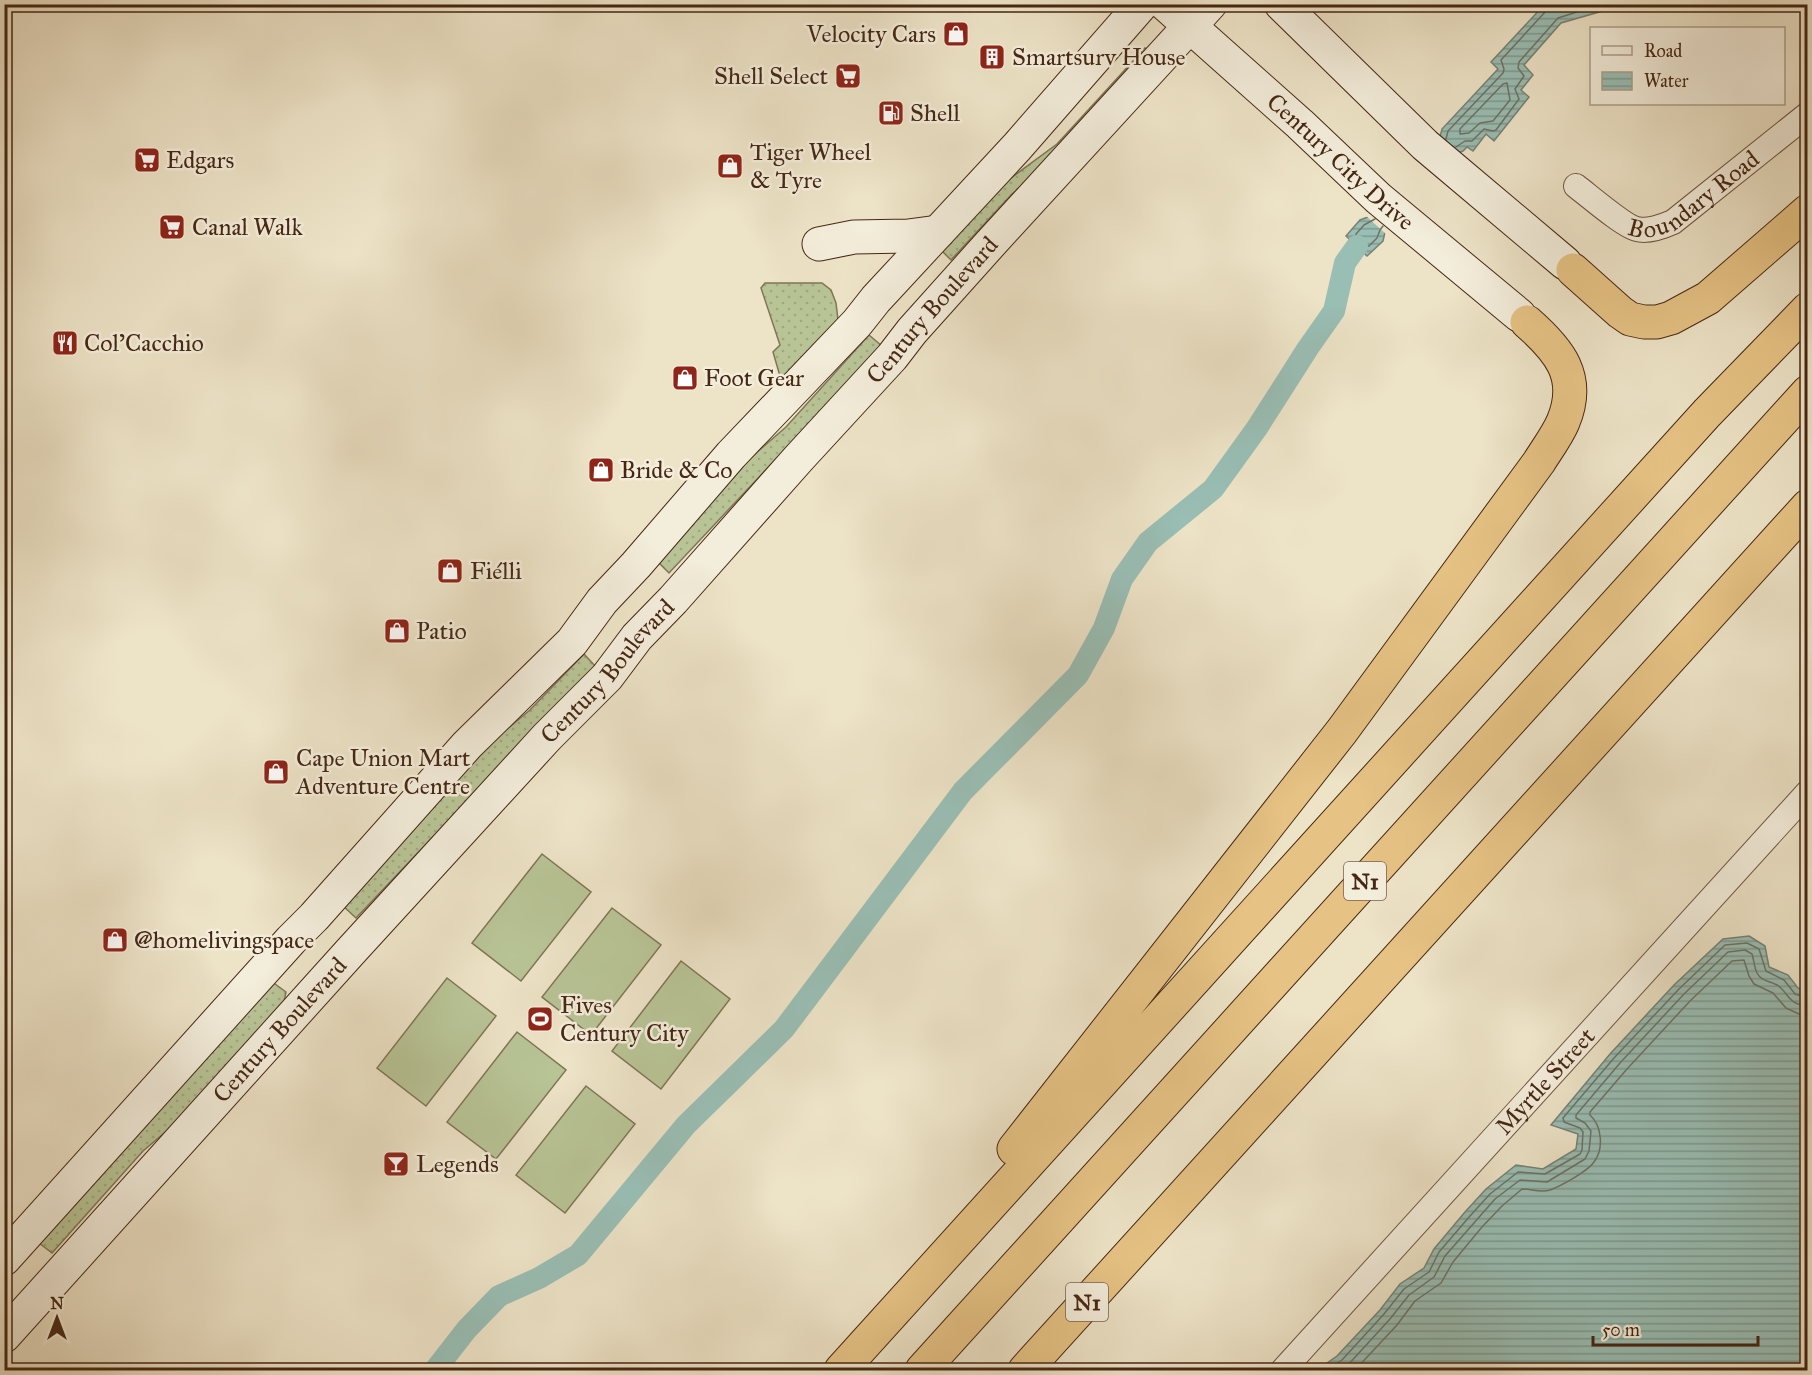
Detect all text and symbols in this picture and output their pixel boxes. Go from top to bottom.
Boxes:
place label: Velocity Cars [806,19,936,49]
shop icon: Velocity Cars [941,19,971,49]
legend [1590,27,1785,105]
text: Road [1644,40,1682,62]
building icon: Smartsurv House [977,42,1007,72]
place label: Smartsurv House [1012,42,1186,72]
place label: Shell Select [714,61,829,91]
supermarket icon: Shell Select [833,61,863,91]
text: Water [1644,70,1689,92]
street label: Century City Drive [1261,87,1420,237]
fuel station icon: Shell [876,98,906,128]
place label: Shell [910,98,961,128]
place label: Tiger Wheel & Tyre [750,137,872,195]
street label: Boundary Road [1624,144,1765,245]
supermarket icon: Edgars [132,145,162,175]
place label: Edgars [166,145,234,175]
shop icon: Tiger Wheel & Tyre [715,151,745,181]
supermarket icon: Canal Walk [157,212,187,242]
place label: Canal Walk [192,212,304,242]
street label: Century Boulevard [860,230,1005,390]
restaurant icon: Col'Cacchio [50,328,80,358]
place label: Col'Cacchio [84,328,204,358]
shop icon: Foot Gear [670,363,700,393]
place label: Foot Gear [704,363,804,393]
shop icon: Bride & Co [586,455,616,485]
place label: Bride & Co [620,455,733,485]
shop icon: Fiélli [435,556,465,586]
place label: Fiélli [470,556,522,586]
street label: Century Boulevard [534,592,681,750]
shop icon: Patio [382,616,412,646]
place label: Patio [416,616,467,646]
place label: Cape Union Mart Adventure Centre [295,743,471,801]
shop icon: Cape Union Mart Adventure Centre [261,757,291,787]
road number: N1 [1344,862,1386,900]
shop icon: @homelivingspace [100,925,130,955]
place label: @homelivingspace [134,925,314,955]
street label: Century Boulevard [206,951,353,1109]
place label: Fives Century City [560,990,689,1048]
sports icon: Fives Century City [525,1004,555,1034]
street label: Myrtle Street [1489,1021,1602,1141]
bar icon: Legends [381,1149,411,1179]
place label: Legends [416,1149,499,1179]
road number: N1 [1066,1283,1108,1321]
north arrow [27,1288,87,1348]
text: N [50,1294,64,1313]
scale bar [1593,1309,1758,1347]
text: 50 m [1602,1319,1640,1341]

